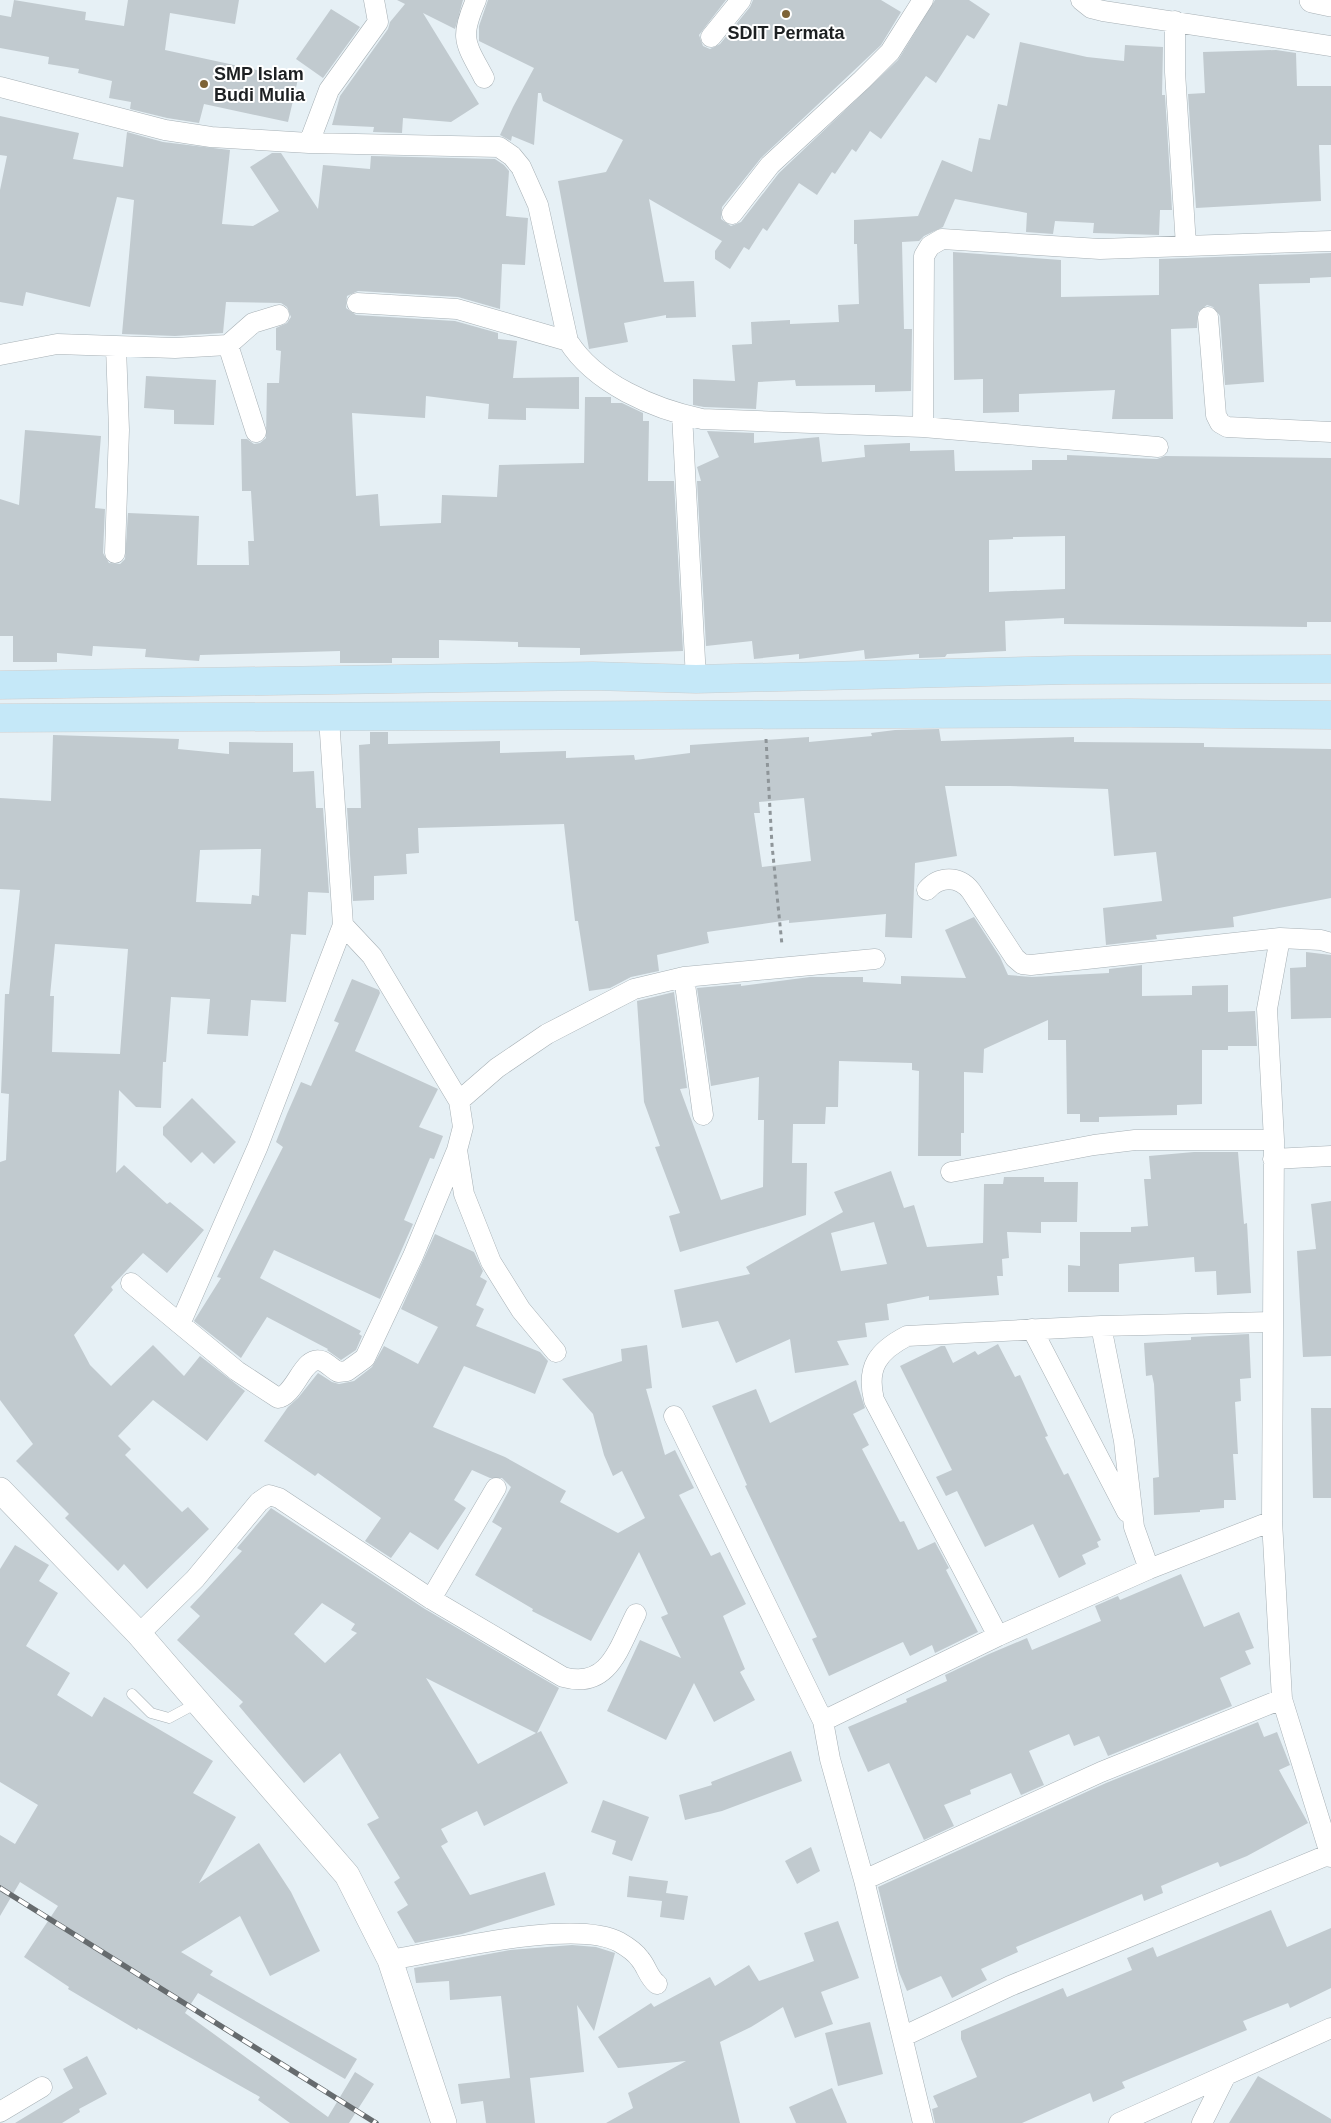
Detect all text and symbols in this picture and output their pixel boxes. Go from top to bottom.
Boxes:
marker: SDIT Permata [780,8,792,20]
place label: SDIT Permata [727,23,846,43]
place label: SMP Islam Budi Mulia [214,64,306,105]
marker: SMP Islam Budi Mulia [198,78,210,90]

